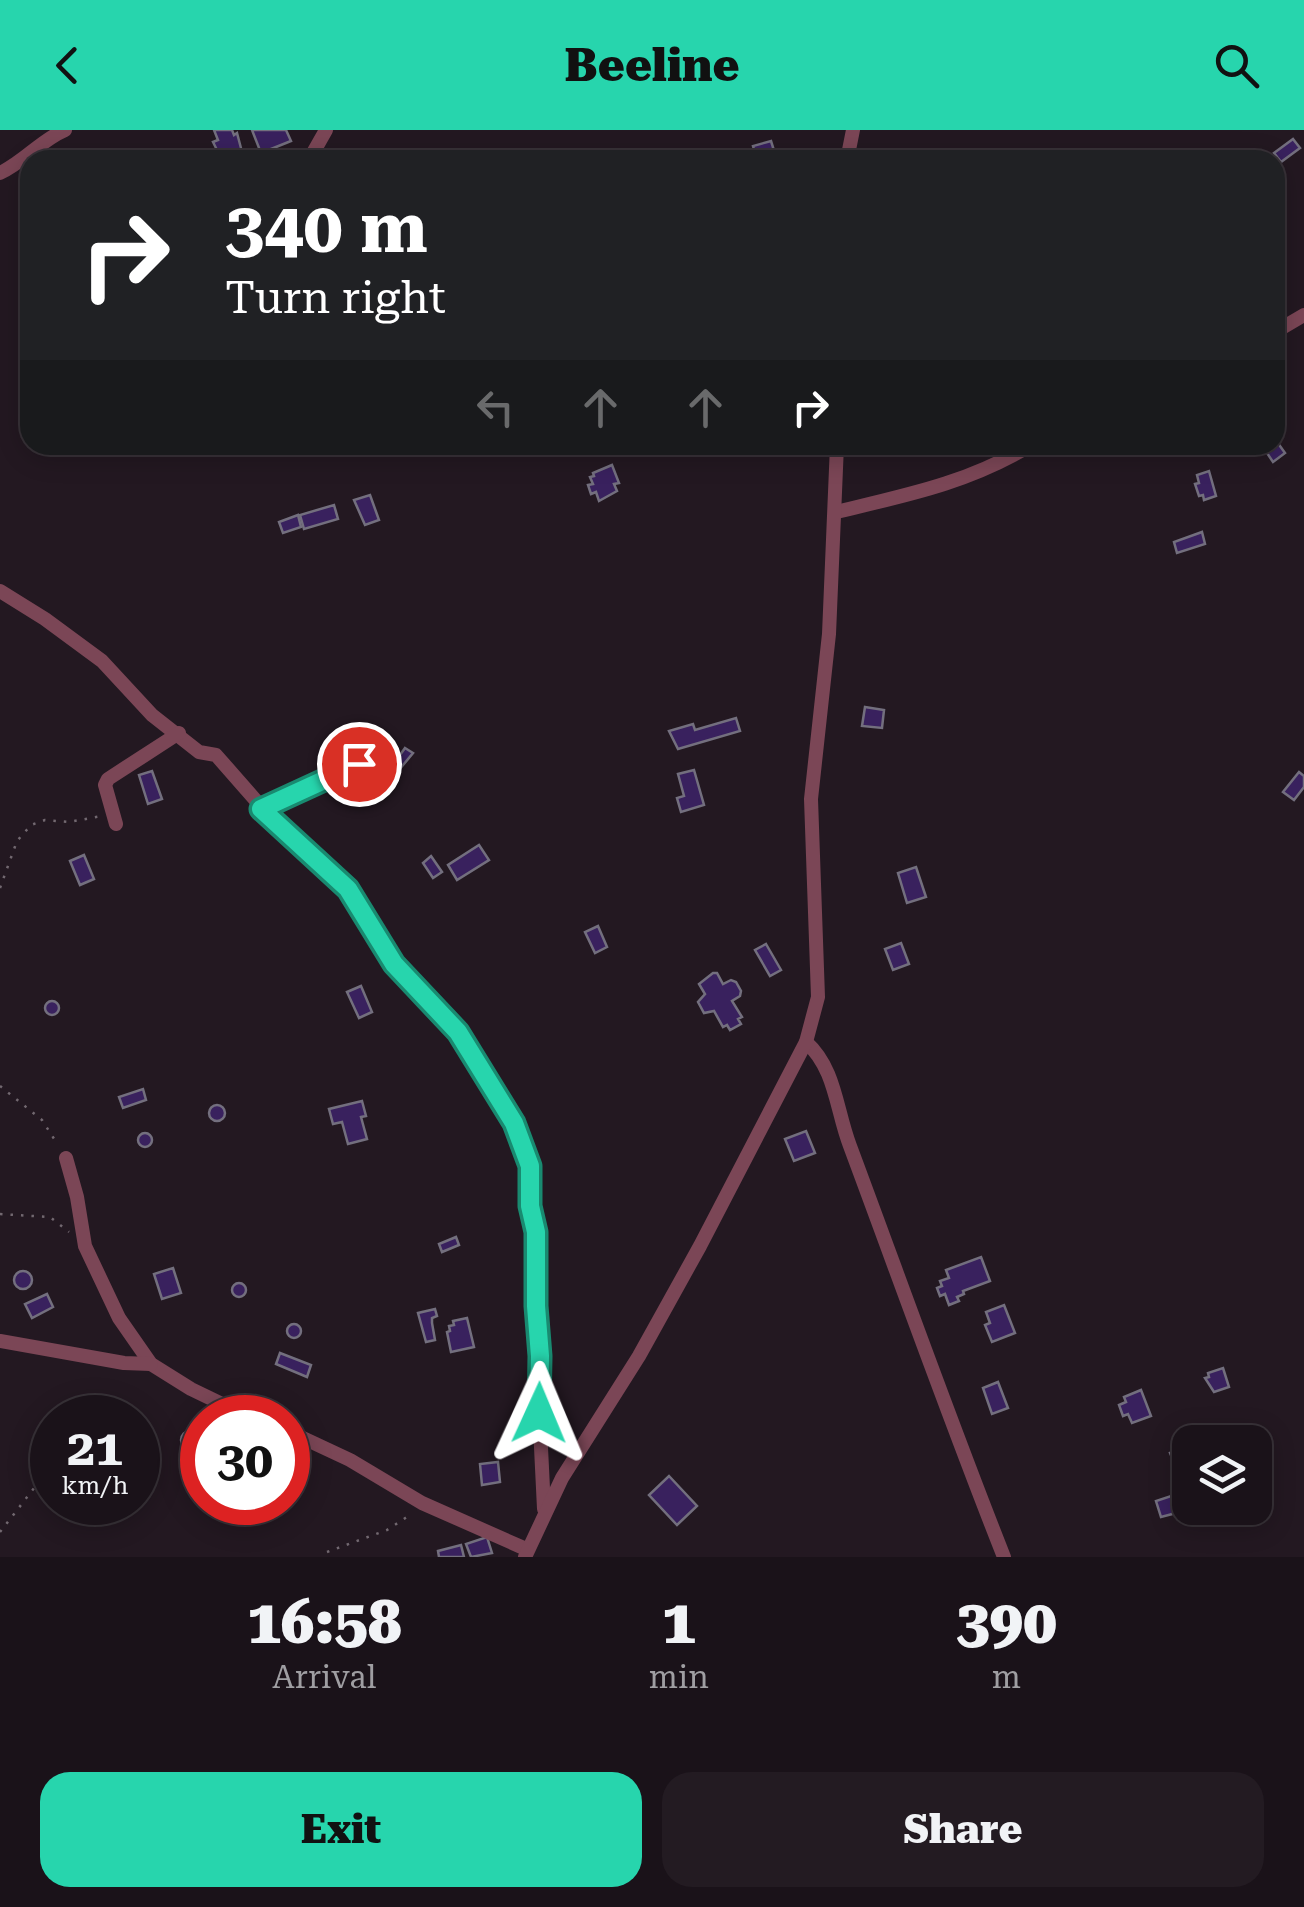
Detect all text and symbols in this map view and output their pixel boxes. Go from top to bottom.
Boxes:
icon: back [40,38,95,93]
icon: search [1209,38,1264,93]
text: Beeline [564,39,740,92]
text: 340 m [225,187,428,269]
icon: right [60,190,190,320]
text: Turn right [225,271,446,324]
icon: left [468,380,523,435]
icon: ahead [573,380,628,435]
icon: ahead [678,380,733,435]
icon: right [783,380,838,435]
pin [317,722,402,807]
icon: arrive [332,737,387,792]
position arrow [487,1361,591,1465]
speed limit sign: 30 [180,1395,310,1525]
text: 21 [67,1419,123,1477]
map controls [1172,1425,1272,1525]
button: layers [1172,1425,1272,1525]
text: km/h [62,1471,128,1500]
text: 16:58 [247,1587,402,1658]
text: 1 [662,1587,696,1658]
text: 390 [956,1587,1057,1658]
text: Arrival [272,1658,376,1696]
text: min [649,1658,709,1696]
text: m [992,1658,1021,1696]
button: Exit [40,1772,642,1887]
button: Share [662,1772,1264,1887]

